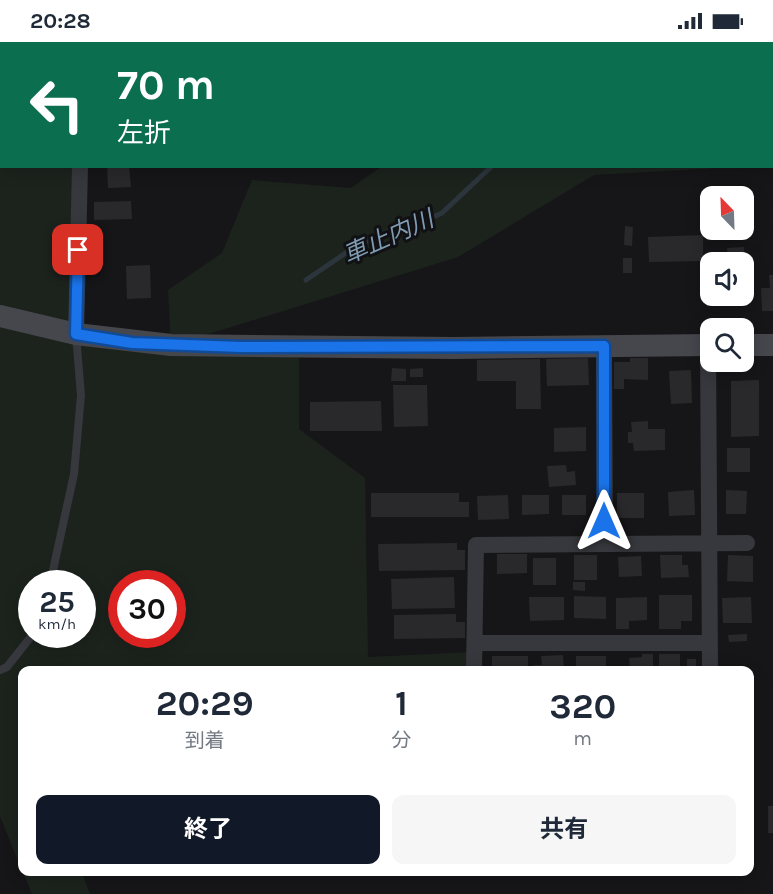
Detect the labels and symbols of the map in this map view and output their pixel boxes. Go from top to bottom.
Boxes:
north arrow [700,186,754,240]
water label: 車止内川 [338,203,440,269]
pin [52,224,103,275]
position arrow [572,489,636,553]
speed limit sign: 30 [108,570,186,648]

